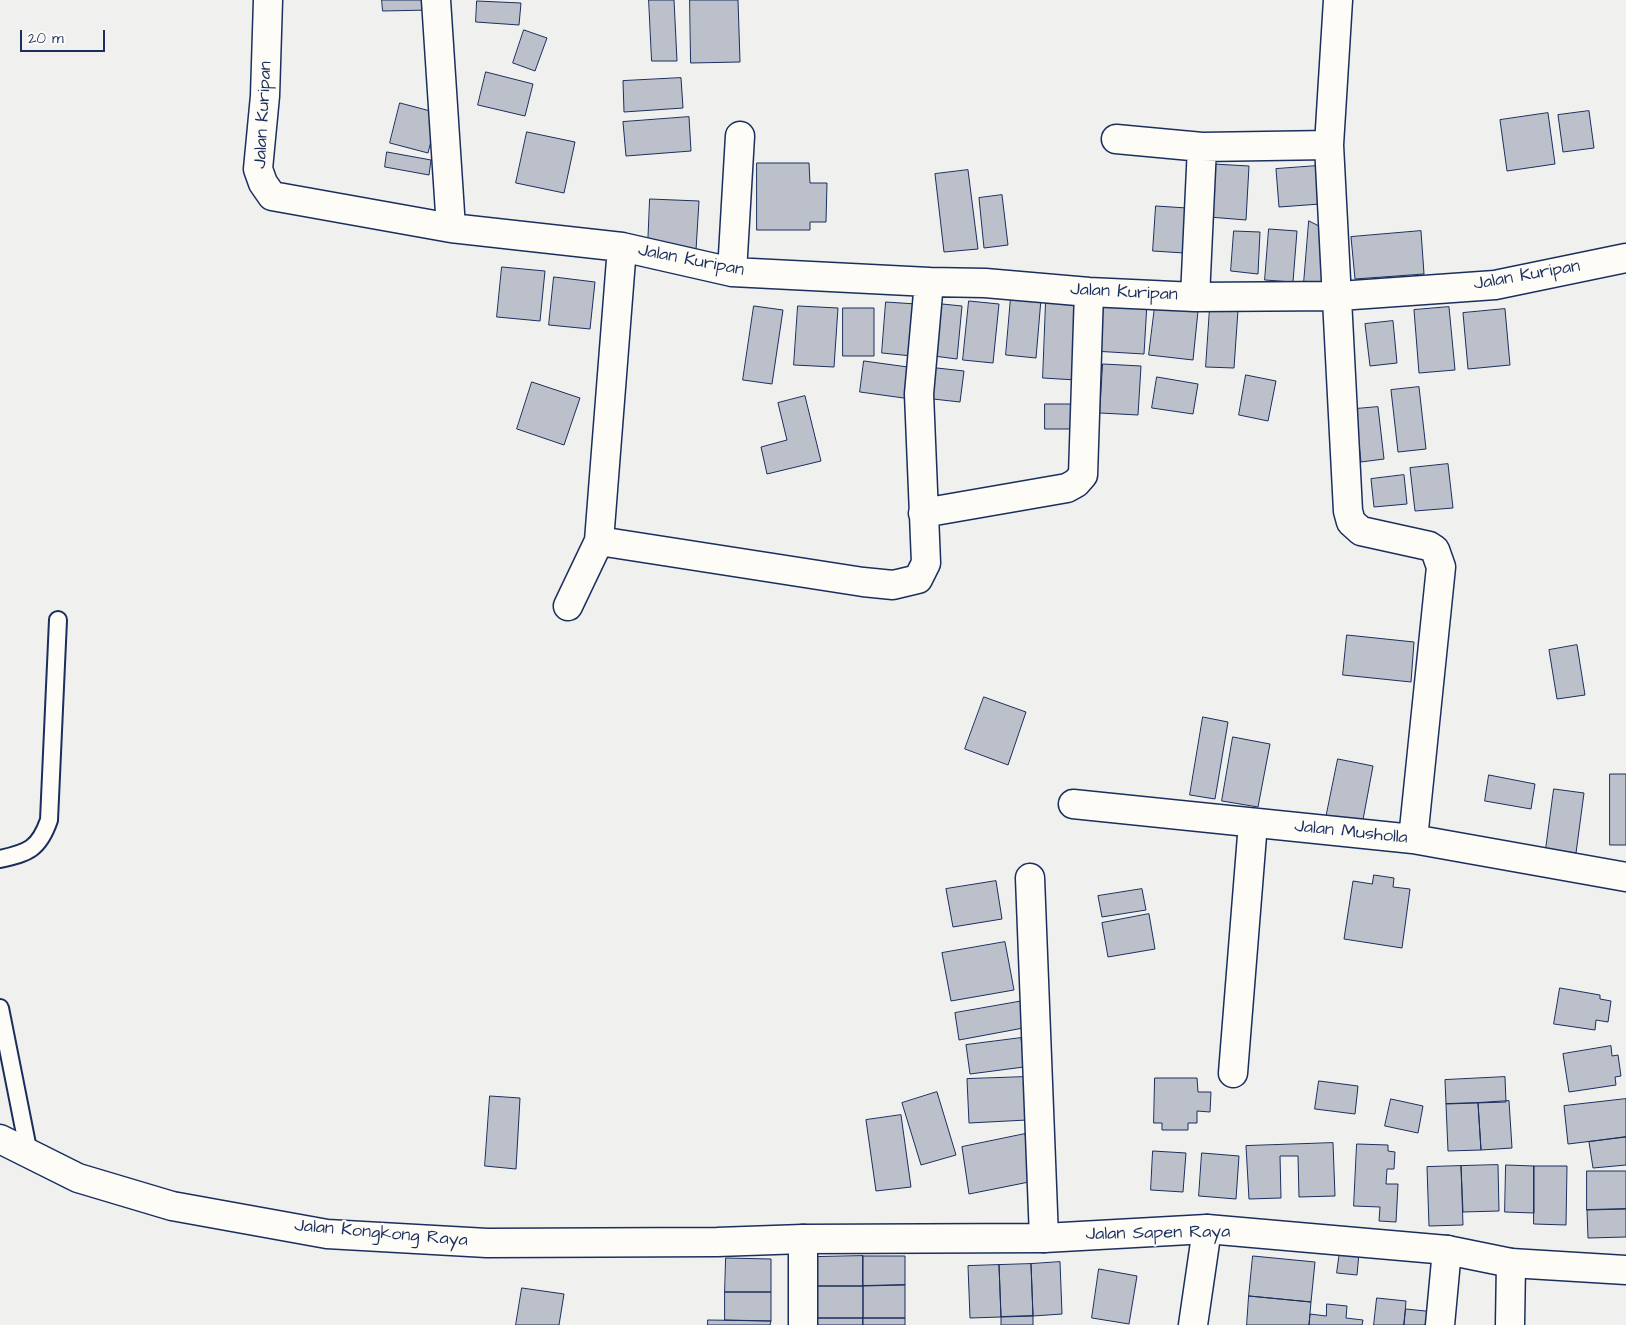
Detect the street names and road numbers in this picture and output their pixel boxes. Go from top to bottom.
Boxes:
street label: Jalan Kuripan [250,61,278,169]
street label: Jalan Kuripan [636,240,746,282]
street label: Jalan Kuripan [1472,256,1582,296]
street label: Jalan Kuripan [1070,279,1178,307]
street label: Jalan Musholla [1293,816,1409,850]
street label: Jalan Kongkong Raya [293,1216,469,1252]
street label: Jalan Sapen Raya [1086,1222,1230,1246]

